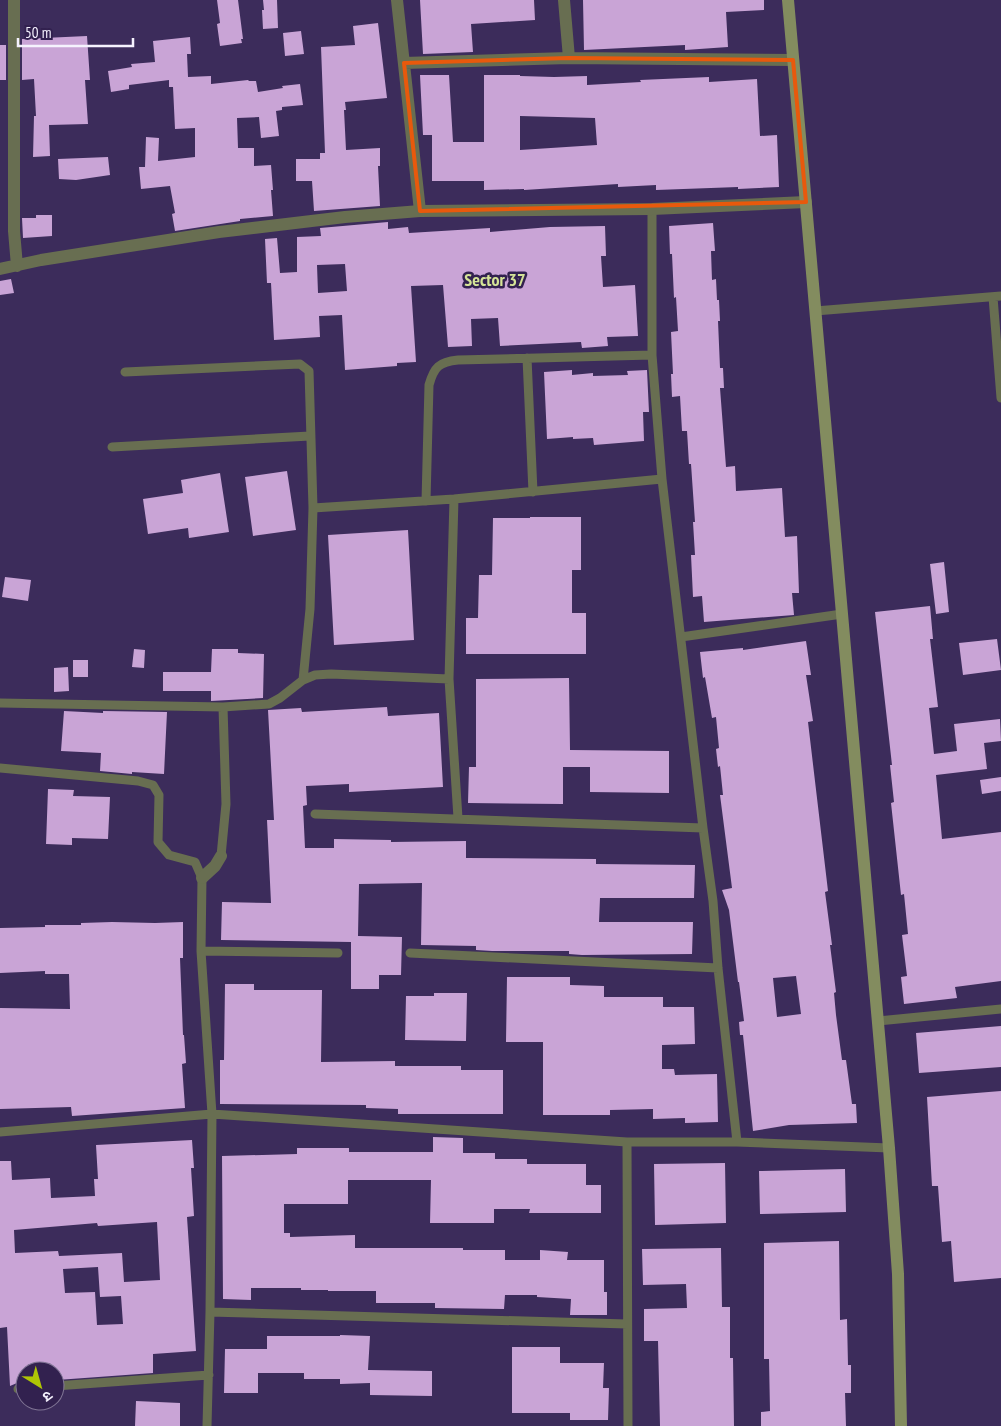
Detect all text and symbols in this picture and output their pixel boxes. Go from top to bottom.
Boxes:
scale bar [18,15,132,47]
text: 50 m [25,23,51,42]
district label: Sector 37 [464,268,526,291]
north arrow [15,1361,65,1411]
text: उ [38,1387,57,1407]

